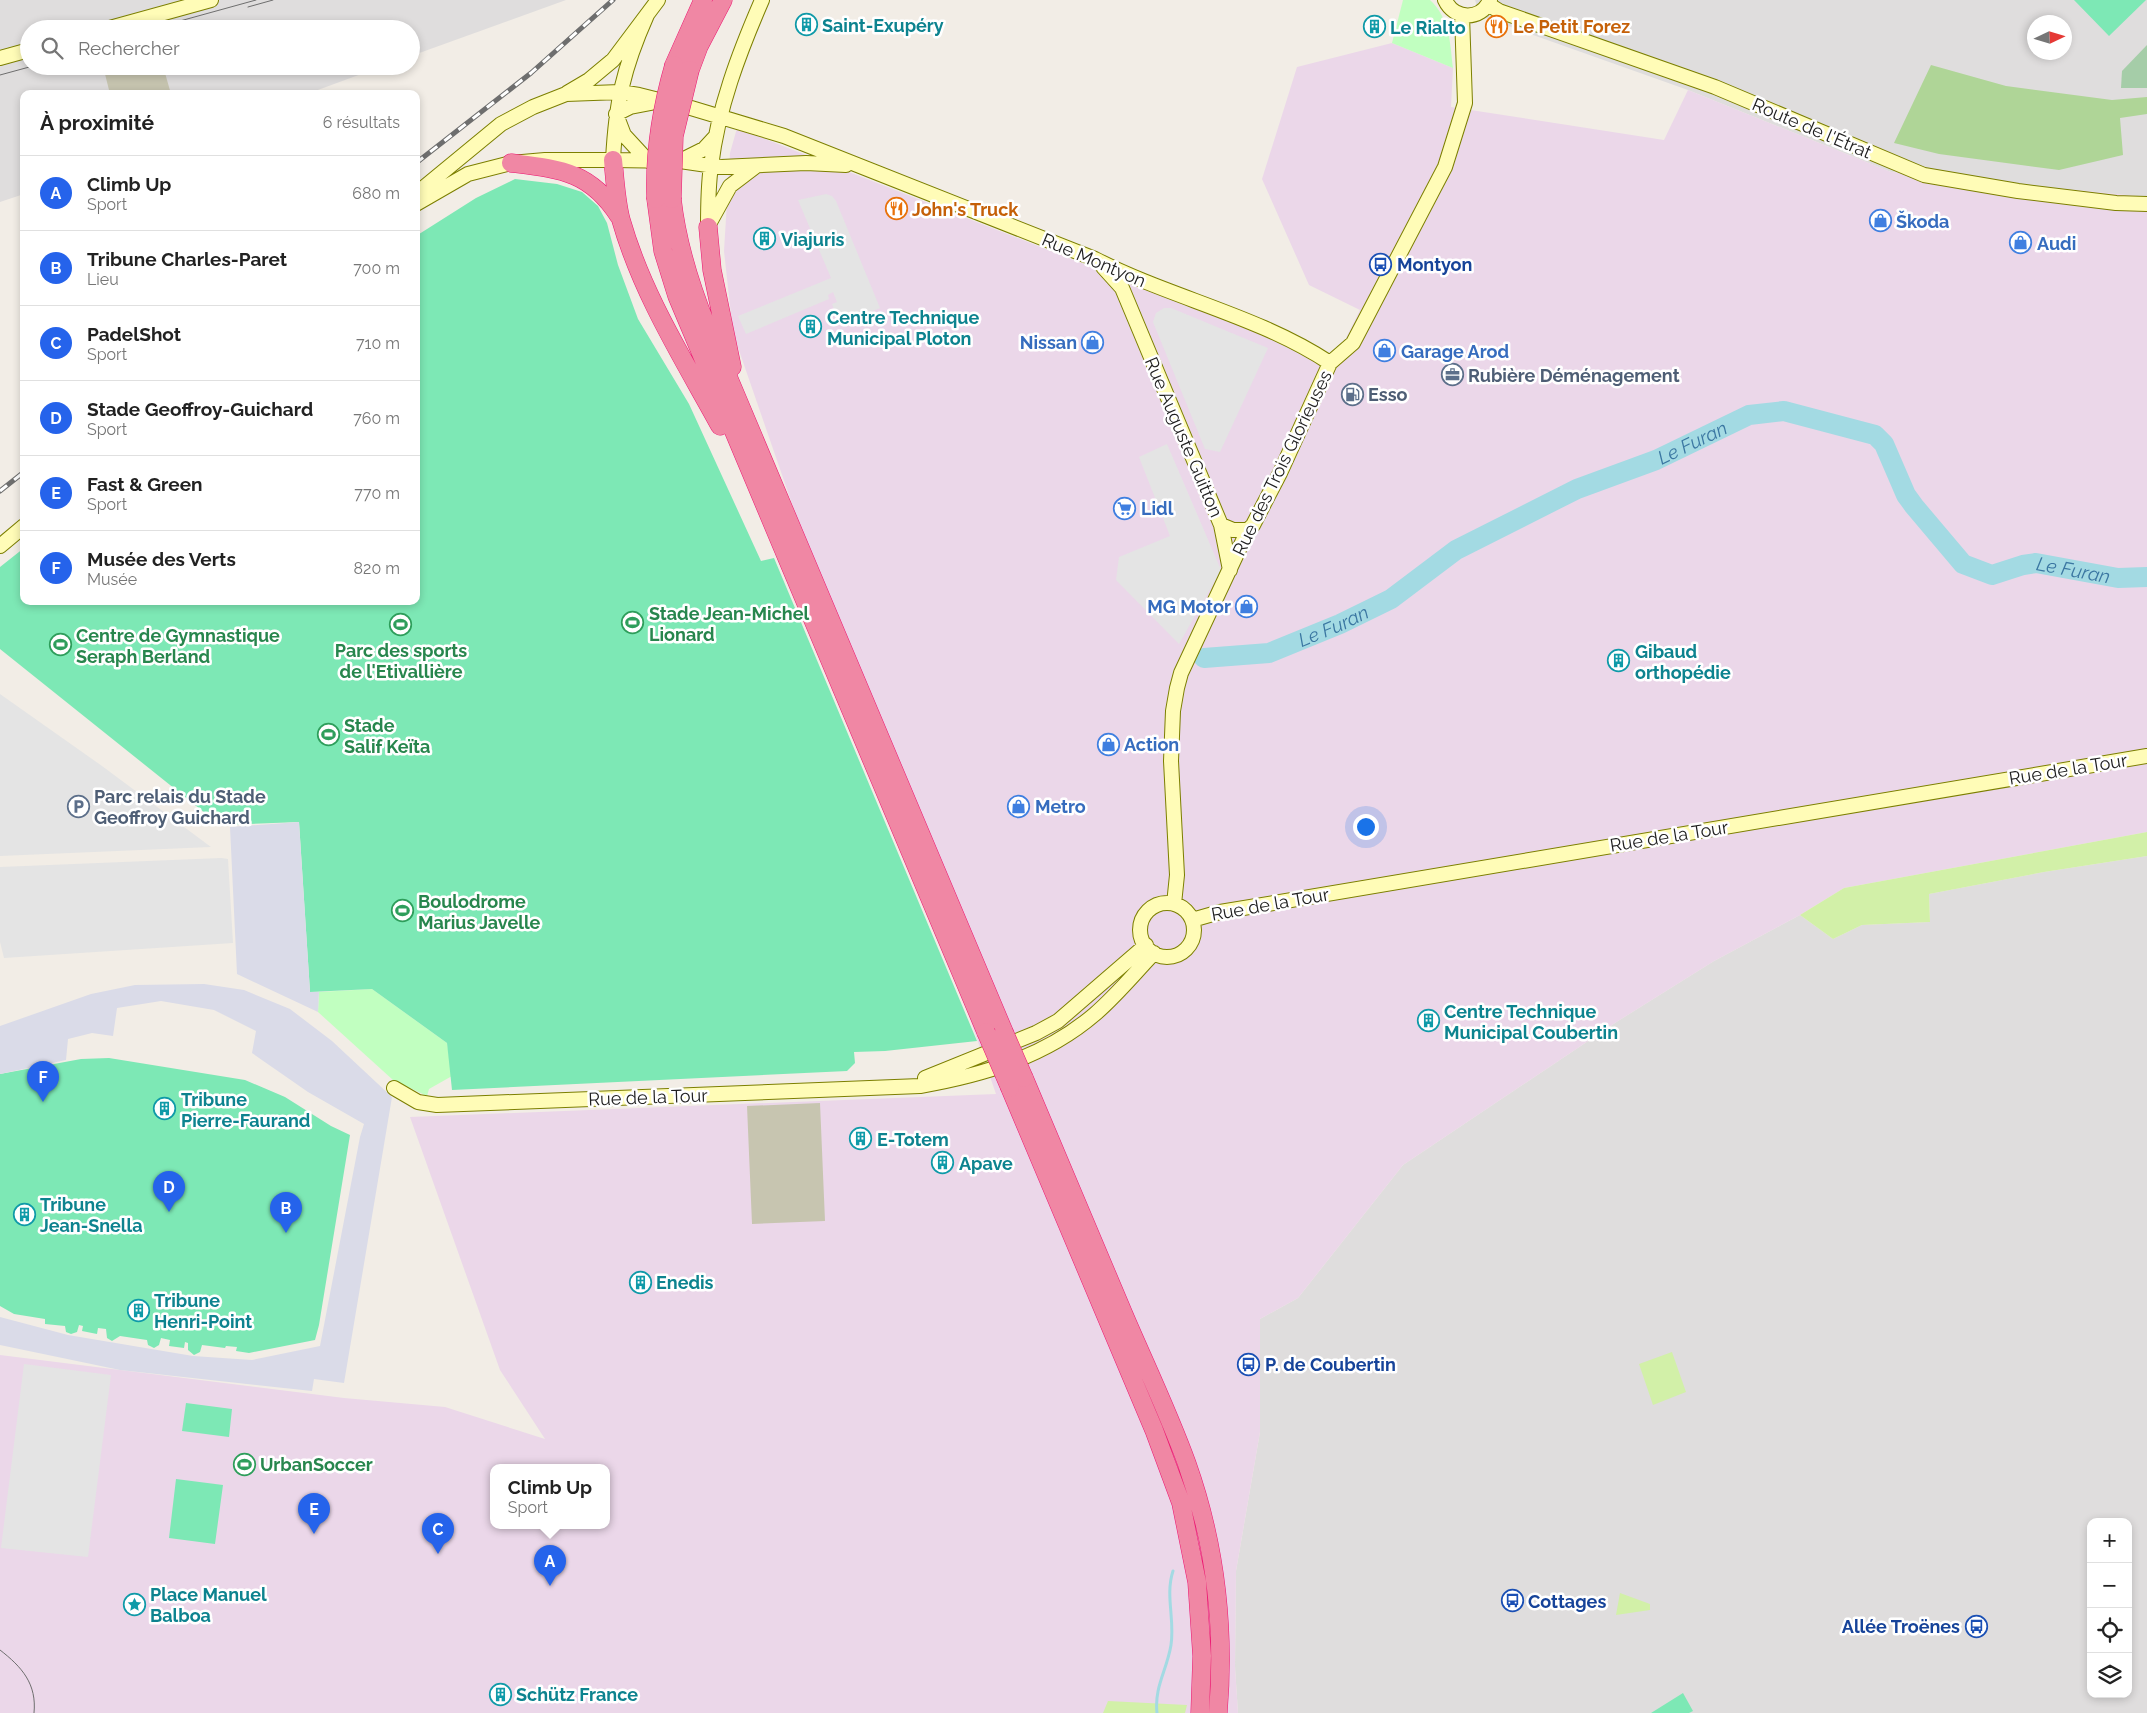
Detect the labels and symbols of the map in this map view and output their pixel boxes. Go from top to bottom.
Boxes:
building icon: Saint-Exupéry [794,13,818,37]
restaurant icon: Le Petit Forez [1485,14,1509,38]
place label: Saint-Exupéry [822,15,944,36]
building icon: Le Rialto [1362,15,1386,39]
north arrow [2027,15,2072,60]
place label: Le Petit Forez [1513,16,1630,37]
place label: Le Rialto [1390,17,1466,38]
street label: Route de l'Étrat [1749,93,1875,163]
restaurant icon: John's Truck [884,197,908,221]
place label: John's Truck [912,199,1019,220]
shop icon: Škoda [1868,209,1892,233]
place label: Škoda [1896,210,1949,232]
building icon: Viajuris [753,227,777,251]
place label: Viajuris [781,229,844,250]
street label: Rue Montyon [1039,229,1149,291]
shop icon: Audi [2009,231,2033,255]
place label: Audi [2037,233,2076,254]
bus stop icon: Montyon [1369,252,1393,276]
place label: Montyon [1397,254,1472,275]
place label: Centre Technique Municipal Ploton [827,307,979,349]
building icon: Centre Technique Municipal Ploton [799,315,823,339]
shop icon: Nissan [1081,330,1105,354]
place label: Nissan [1020,332,1077,353]
shop icon: Garage Arod [1373,339,1397,363]
place label: Garage Arod [1401,341,1509,362]
street label: Rue Auguste Guitton [1141,354,1227,520]
office icon: Rubière Déménagement [1440,363,1464,387]
place label: Rubière Déménagement [1468,365,1680,386]
street label: Rue des Trois Glorieuses [1228,367,1336,559]
fuel station icon: Esso [1340,382,1364,406]
place label: Esso [1368,384,1408,405]
water label: Le Furan [1654,416,1731,469]
supermarket icon: Lidl [1113,496,1137,520]
place label: Lidl [1141,498,1174,519]
water label: Le Furan [2035,552,2112,587]
shop icon: MG Motor [1235,594,1259,618]
place label: MG Motor [1147,596,1231,617]
water label: Le Furan [1295,601,1372,651]
place label: Stade Jean-Michel Lionard [649,603,809,645]
sports icon: Stade Jean-Michel Lionard [621,611,645,635]
sports icon: Parc des sports de l'Etivallière [389,613,413,637]
place label: Centre de Gymnastique Seraph Berland [76,625,280,667]
sports icon: Centre de Gymnastique Seraph Berland [48,633,72,657]
place label: Parc des sports de l'Etivallière [335,640,467,682]
place label: Gibaud orthopédie [1635,641,1731,683]
building icon: Gibaud orthopédie [1607,649,1631,673]
place label: Stade Salif Keïta [344,715,430,757]
sports icon: Stade Salif Keïta [316,723,340,747]
shop icon: Action [1096,732,1120,756]
place label: Action [1124,734,1179,755]
street label: Rue de la Tour [2007,749,2129,789]
place label: Parc relais du Stade Geoffroy Guichard [94,786,266,828]
parking icon: Parc relais du Stade Geoffroy Guichard [66,794,90,818]
shop icon: Metro [1007,794,1031,818]
place label: Metro [1035,796,1086,817]
your location [1353,814,1379,840]
street label: Rue de la Tour [1608,816,1730,856]
street label: Rue de la Tour [1209,883,1331,925]
place label: Boulodrome Marius Javelle [418,891,541,933]
sports icon: Boulodrome Marius Javelle [390,899,414,923]
place label: Centre Technique Municipal Coubertin [1444,1001,1618,1043]
building icon: Centre Technique Municipal Coubertin [1416,1009,1440,1033]
pin: F [27,1061,59,1102]
street label: Rue de la Tour [588,1084,709,1110]
place label: Tribune Pierre-Faurand [181,1089,310,1131]
building icon: Tribune Pierre-Faurand [153,1097,177,1121]
building icon: E-Totem [849,1127,873,1151]
place label: E-Totem [877,1129,949,1150]
building icon: Apave [931,1151,955,1175]
place label: Apave [959,1153,1013,1174]
pin: D [153,1171,185,1212]
pin: B [270,1192,302,1233]
place label: Tribune Jean-Snella [40,1194,143,1236]
building icon: Tribune Jean-Snella [12,1202,36,1226]
building icon: Enedis [628,1270,652,1294]
place label: Enedis [656,1272,714,1293]
place label: Tribune Henri-Point [154,1290,252,1332]
building icon: Tribune Henri-Point [126,1298,150,1322]
bus stop icon: P. de Coubertin [1237,1352,1261,1376]
place label: P. de Coubertin [1265,1354,1396,1375]
sports icon: UrbanSoccer [232,1452,256,1476]
place label: UrbanSoccer [260,1454,373,1475]
pin: E [298,1493,330,1534]
pin: C [422,1513,454,1554]
pin: A [534,1545,566,1586]
place label: Place Manuel Balboa [150,1584,267,1626]
bus stop icon: Cottages [1500,1589,1524,1613]
place label: Cottages [1528,1591,1606,1612]
place icon: Place Manuel Balboa [122,1592,146,1616]
bus stop icon: Allée Troënes [1964,1614,1988,1638]
place label: Allée Troënes [1842,1616,1960,1637]
building icon: Schütz France [488,1682,512,1706]
place label: Schütz France [516,1684,638,1705]

